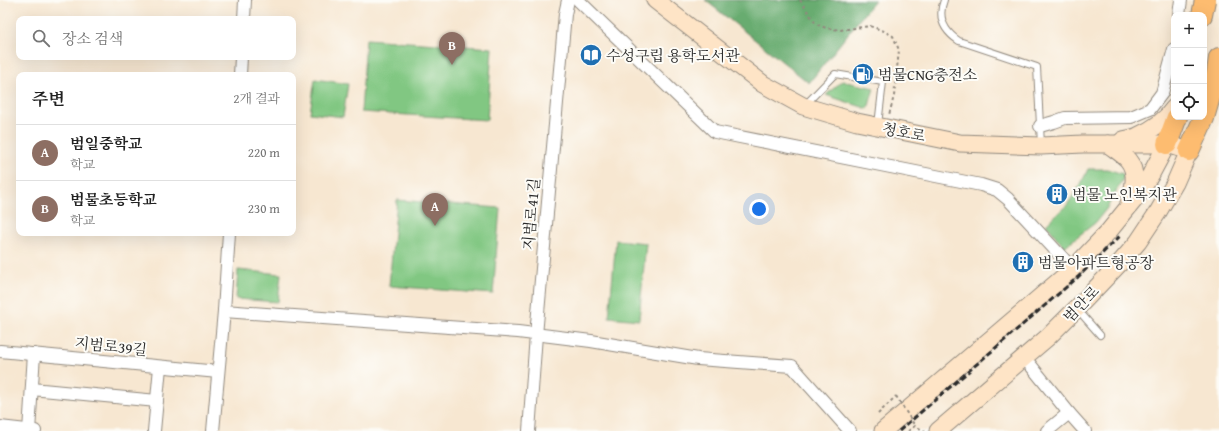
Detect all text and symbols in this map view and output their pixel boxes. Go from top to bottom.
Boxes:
map controls [1171,12,1207,120]
button: + [1171,12,1207,48]
search box [16,16,296,60]
icon: search [30,27,52,49]
text: 장소 검색 [62,28,123,49]
pin: B [439,32,465,65]
library icon: 수성구립 용학도서관 [578,42,604,68]
place label: 수성구립 용학도서관 [606,45,740,66]
button: − [1171,48,1207,84]
fuel station icon: 범물CNG충전소 [850,61,876,87]
place label: 범물CNG충전소 [878,64,978,85]
button: locate [1171,84,1207,120]
text: 주변 [32,86,65,111]
text: 2개 결과 [233,89,280,108]
street label: 청호로 [881,118,928,147]
text: 범일중학교 [70,133,142,154]
text: A [41,143,49,162]
text: 220 m [248,143,280,162]
text: 학교 [70,155,95,174]
street label: 지범로41길 [517,177,545,251]
building icon: 범물 노인복지관 [1044,181,1070,207]
place label: 범물 노인복지관 [1072,184,1177,205]
text: 범물초등학교 [70,189,157,210]
pin: A [422,193,448,226]
text: B [41,199,49,218]
text: 230 m [248,199,280,218]
your location [749,199,769,219]
text: 학교 [70,211,95,230]
building icon: 범물아파트형공장 [1010,249,1036,275]
place label: 범물아파트형공장 [1038,252,1154,273]
street label: 범안로 [1058,281,1104,327]
street label: 지범로39길 [74,332,148,360]

